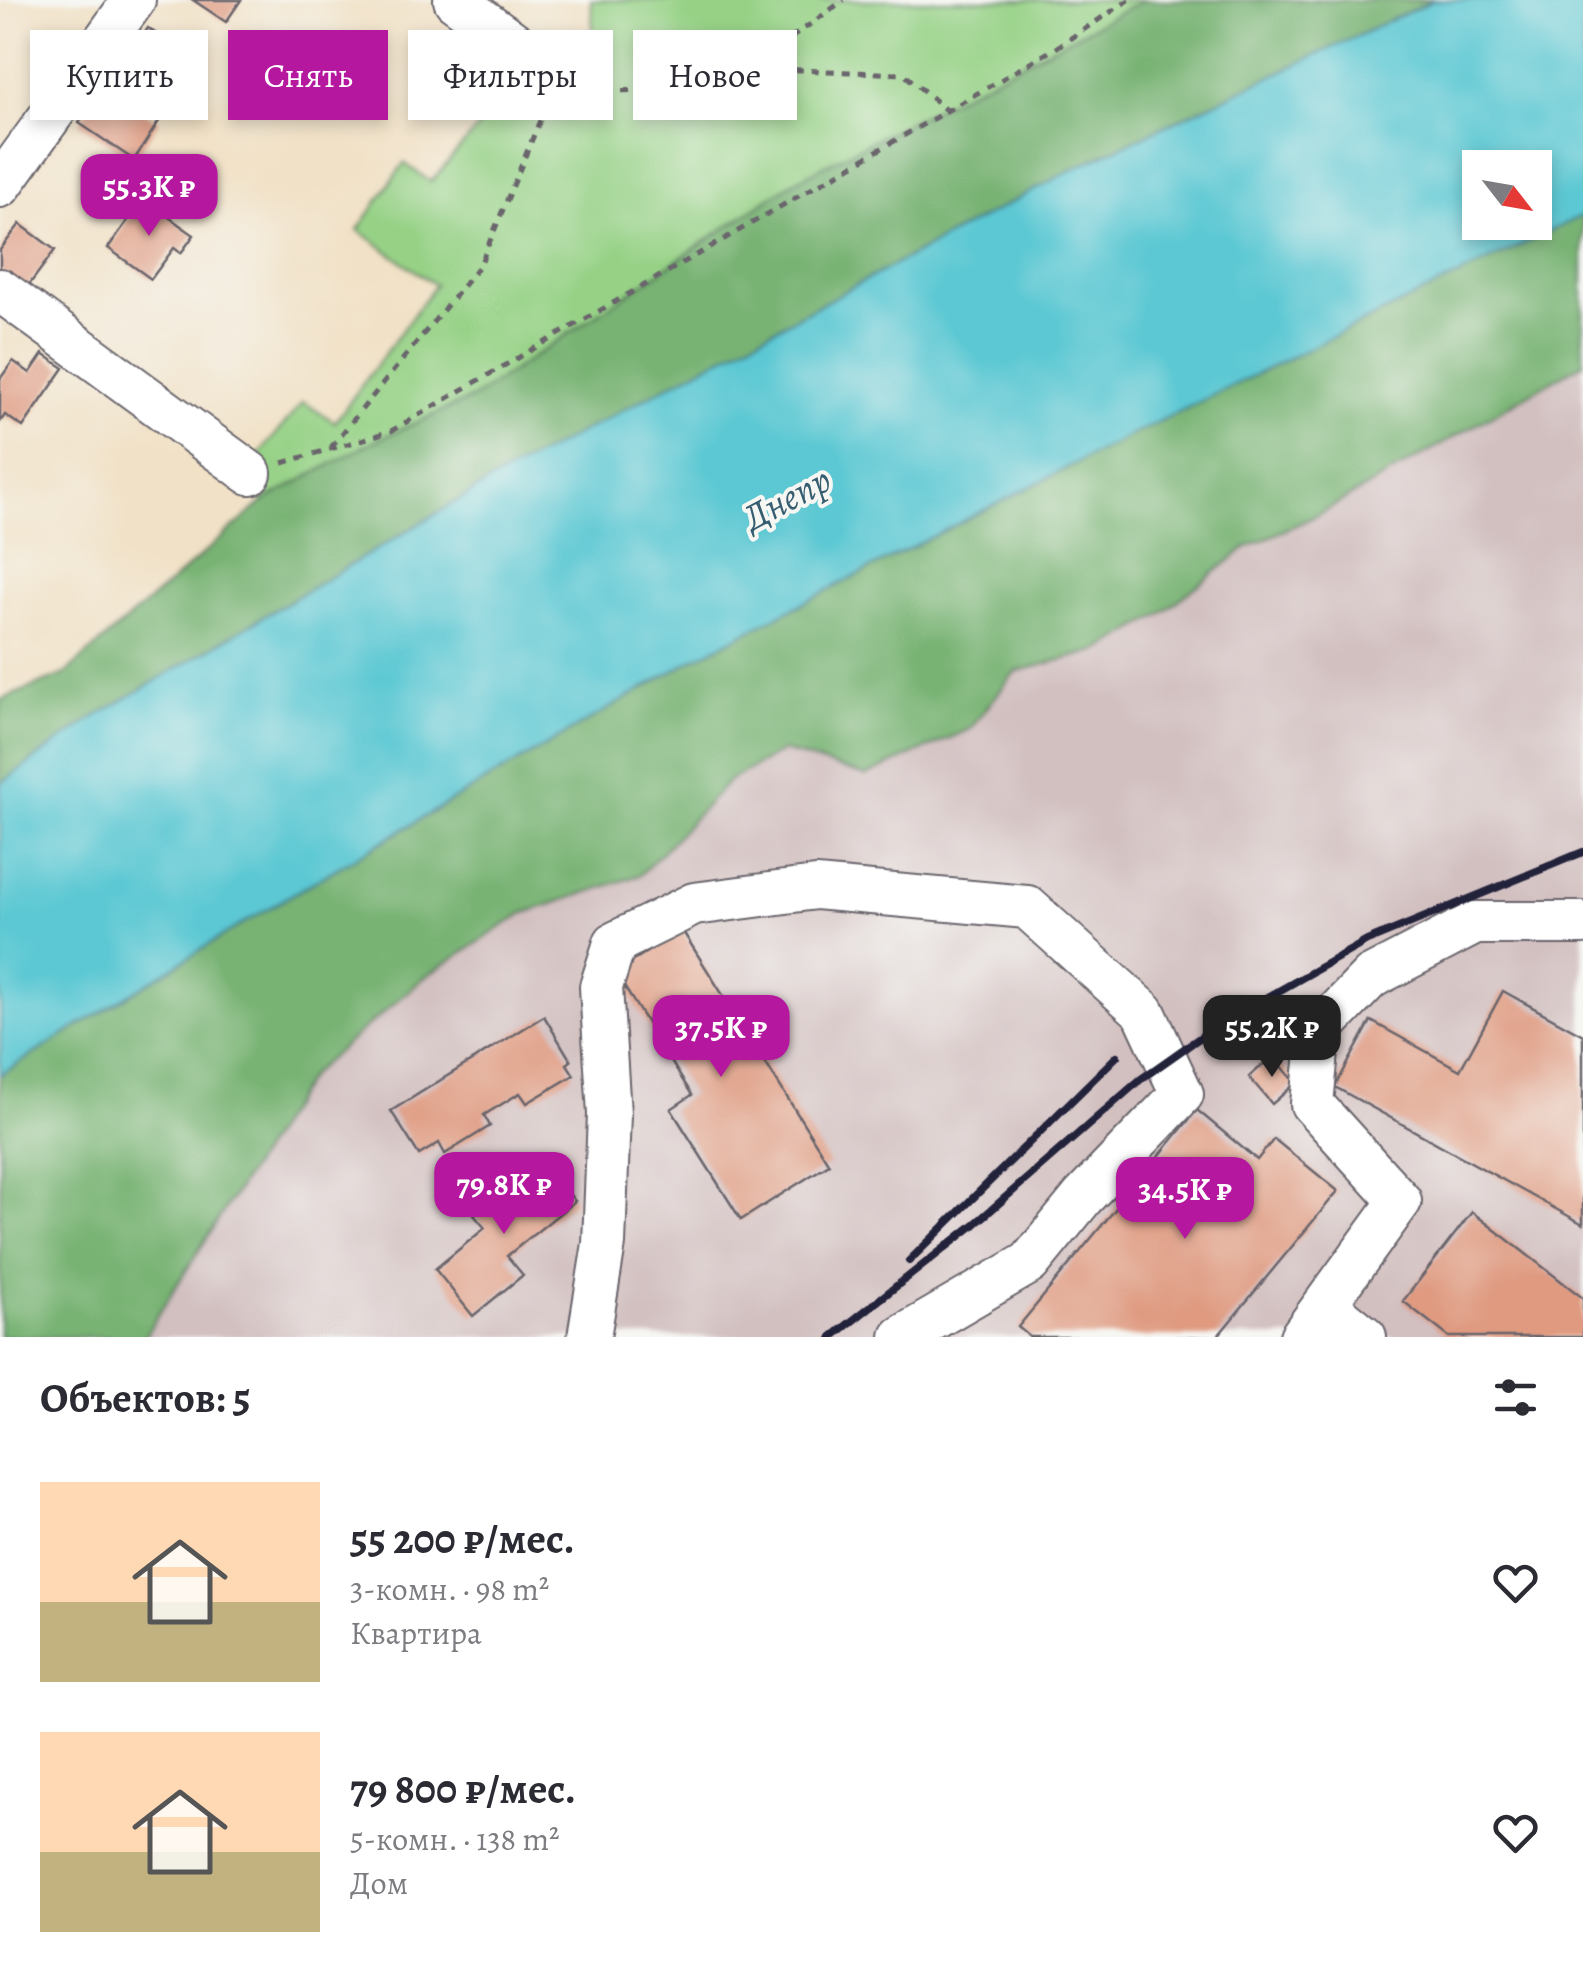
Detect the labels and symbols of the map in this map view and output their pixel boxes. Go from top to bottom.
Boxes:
north arrow [1462,150,1552,240]
pin: 55.3K ₽ [57,154,241,239]
water label: Днепр [731,453,840,544]
pin: 37.5K ₽ [629,995,813,1080]
pin: 55.2K ₽ [1180,995,1364,1080]
pin: 79.8K ₽ [412,1152,596,1237]
pin: 34.5K ₽ [1093,1157,1277,1242]

